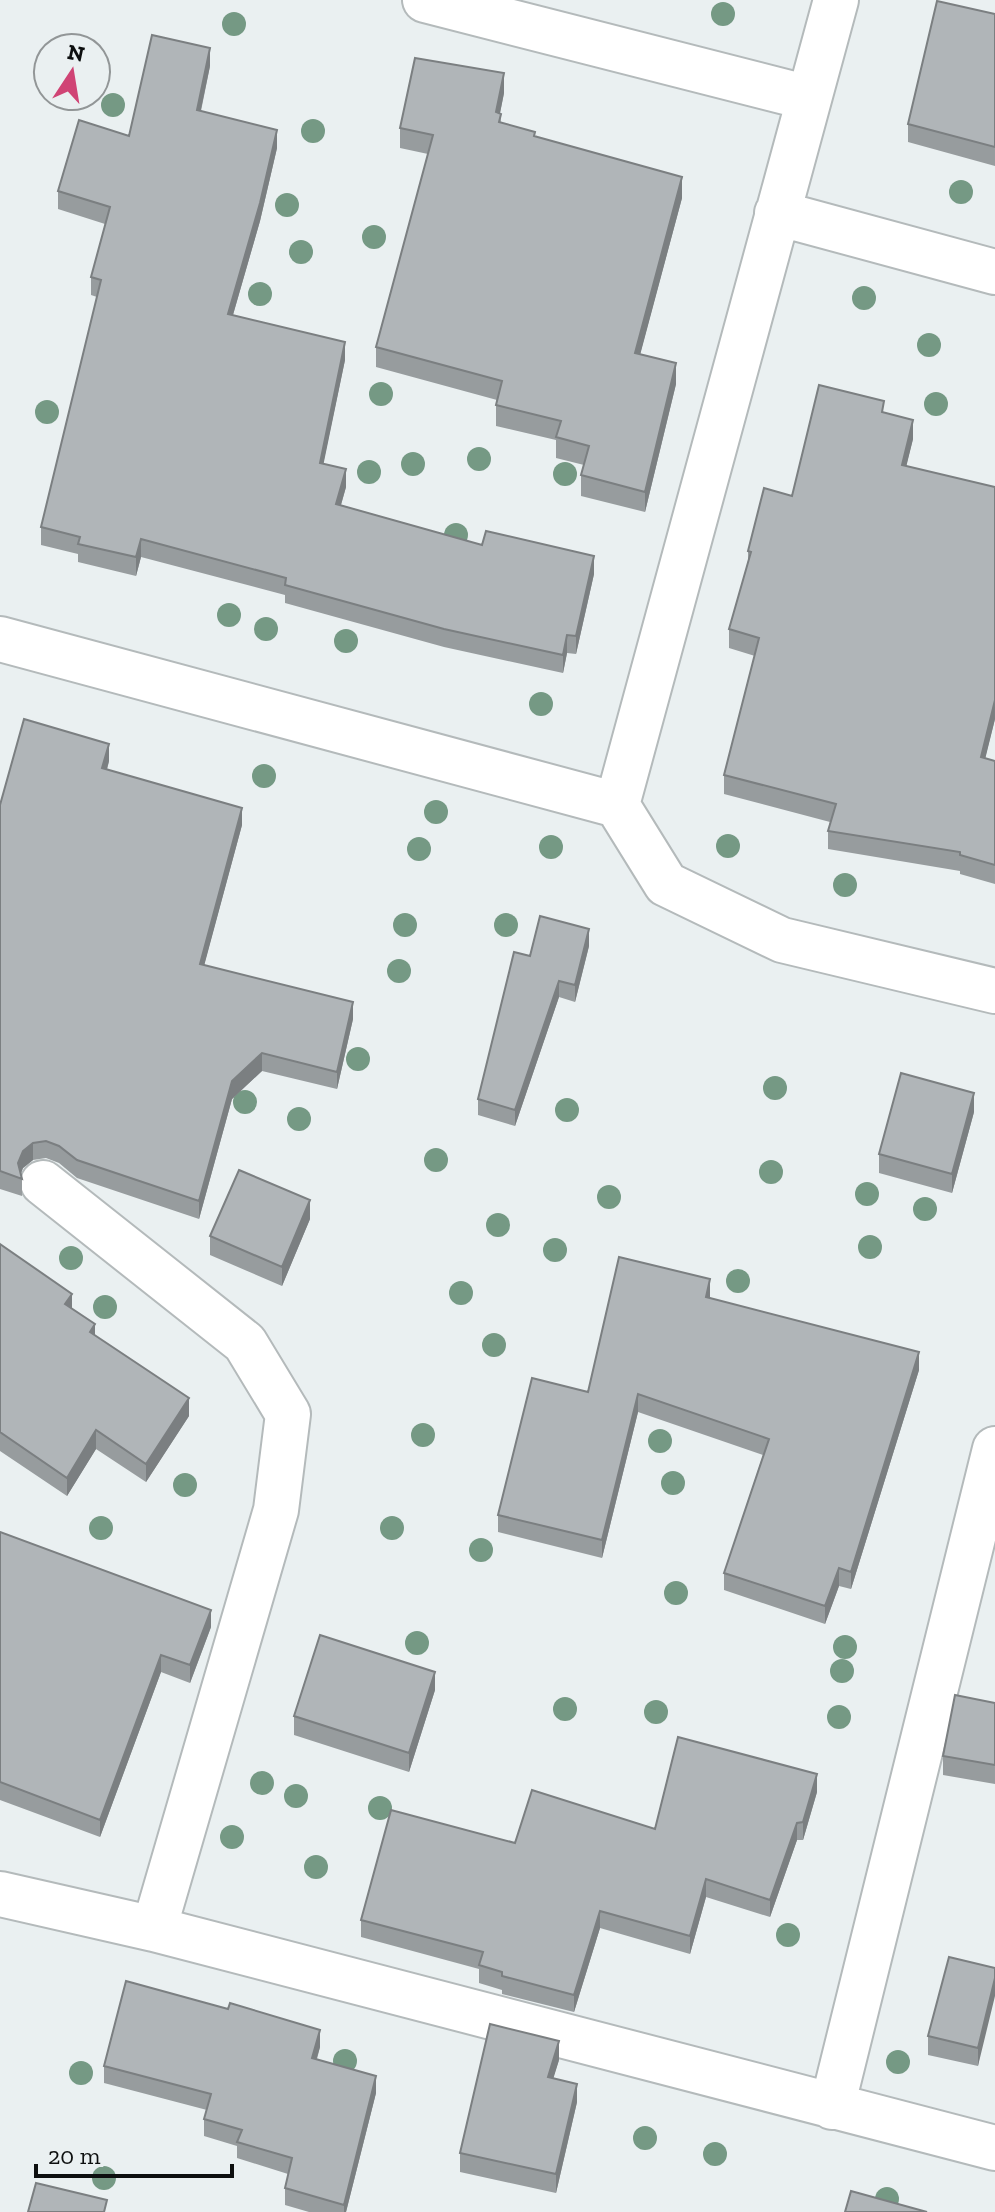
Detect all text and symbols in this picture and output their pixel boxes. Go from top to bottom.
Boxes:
north arrow [32,32,112,112]
text: N [65,38,87,68]
scale bar [36,2128,232,2178]
text: 20 m [48,2141,101,2170]

